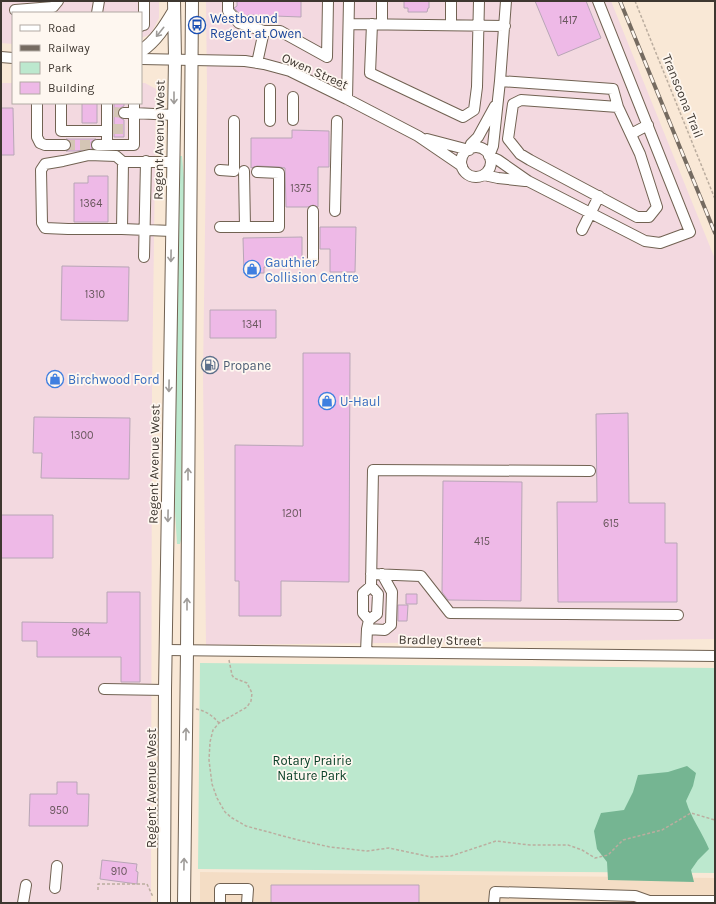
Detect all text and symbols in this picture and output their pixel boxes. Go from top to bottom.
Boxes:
place label: Westbound Regent at Owen [210,11,302,41]
legend [12,12,142,104]
house number: 1417 [559,14,577,27]
bus stop icon: Westbound Regent at Owen [187,15,207,35]
text: Road [48,21,76,35]
one-way arrow [155,27,164,38]
text: Railway [48,41,90,55]
street label: Owen Street [279,50,351,92]
street label: Transcona Trail [659,52,707,140]
text: Park [48,61,73,75]
street label: Regent Avenue West [150,80,168,200]
text: Building [48,81,95,95]
one-way arrow [170,91,178,104]
house number: 1375 [290,182,312,195]
house number: 1364 [80,197,102,210]
one-way arrow [167,249,175,262]
place label: Gauthier Collision Centre [265,255,359,285]
shop icon: Gauthier Collision Centre [242,259,262,279]
house number: 1310 [85,288,105,301]
house number: 1341 [242,318,262,331]
fuel station icon: Propane [200,355,220,375]
place label: Propane [223,358,272,373]
shop icon: Birchwood Ford [45,369,65,389]
place label: Birchwood Ford [68,372,160,387]
one-way arrow [166,379,173,392]
shop icon: U-Haul [317,391,337,411]
place label: U-Haul [340,394,380,409]
street label: Regent Avenue West [145,404,163,524]
house number: 1300 [70,429,94,442]
one-way arrow [184,468,192,481]
house number: 1201 [282,507,302,520]
one-way arrow [164,509,171,522]
house number: 615 [603,517,619,530]
house number: 415 [474,535,490,548]
one-way arrow [183,598,191,611]
house number: 964 [72,626,90,639]
street label: Bradley Street [398,632,482,648]
street label: Regent Avenue West [144,728,159,848]
one-way arrow [182,728,190,741]
park label: Rotary Prairie Nature Park [272,753,352,783]
house number: 950 [49,804,69,817]
one-way arrow [180,858,188,871]
house number: 910 [111,865,127,878]

